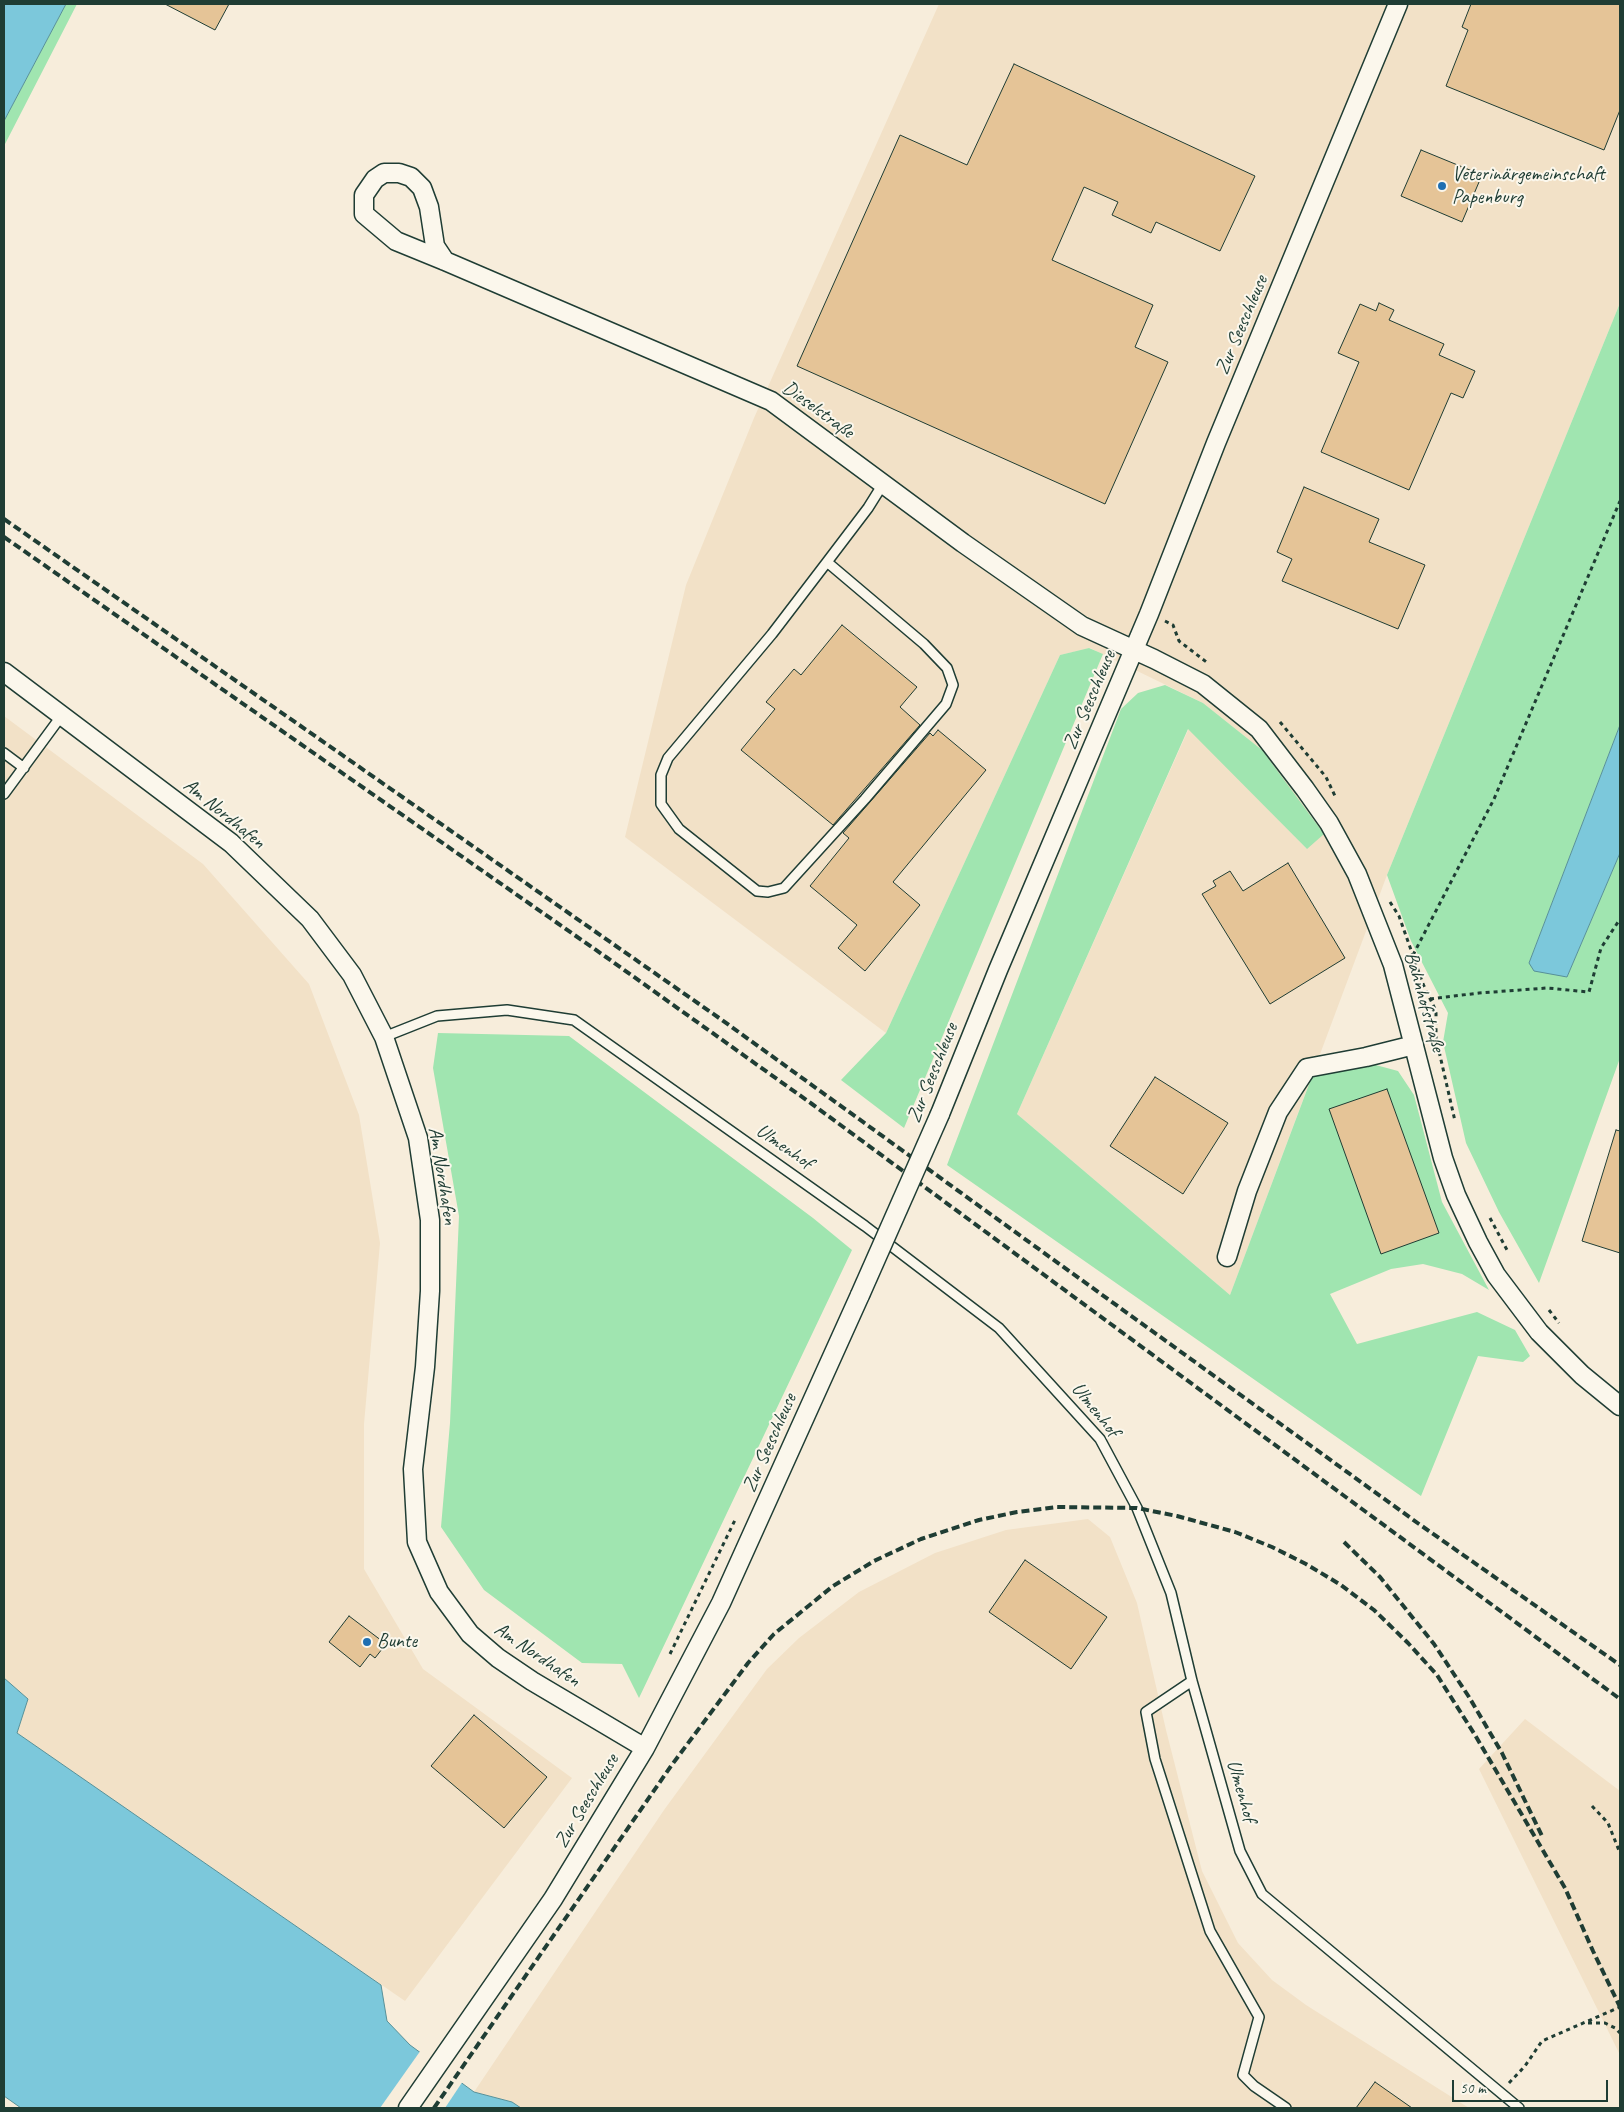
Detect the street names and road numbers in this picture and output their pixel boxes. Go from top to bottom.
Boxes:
street label: Zur Seeschleuse [1210,272,1274,378]
street label: Dieselstraße [778,376,858,444]
street label: Zur Seeschleuse [1058,647,1122,753]
street label: Am Nordhafen [178,774,270,854]
street label: Bahnhofstraße [1398,949,1450,1055]
street label: Zur Seeschleuse [902,1020,964,1126]
street label: Ulmenhof [751,1119,817,1175]
street label: Am Nordhafen [422,1125,462,1227]
street label: Ulmenhof [1066,1378,1124,1442]
street label: Zur Seeschleuse [738,1390,802,1496]
street label: Am Nordhafen [489,1617,585,1693]
street label: Zur Seeschleuse [550,1750,624,1852]
street label: Ulmenhof [1221,1757,1261,1825]

